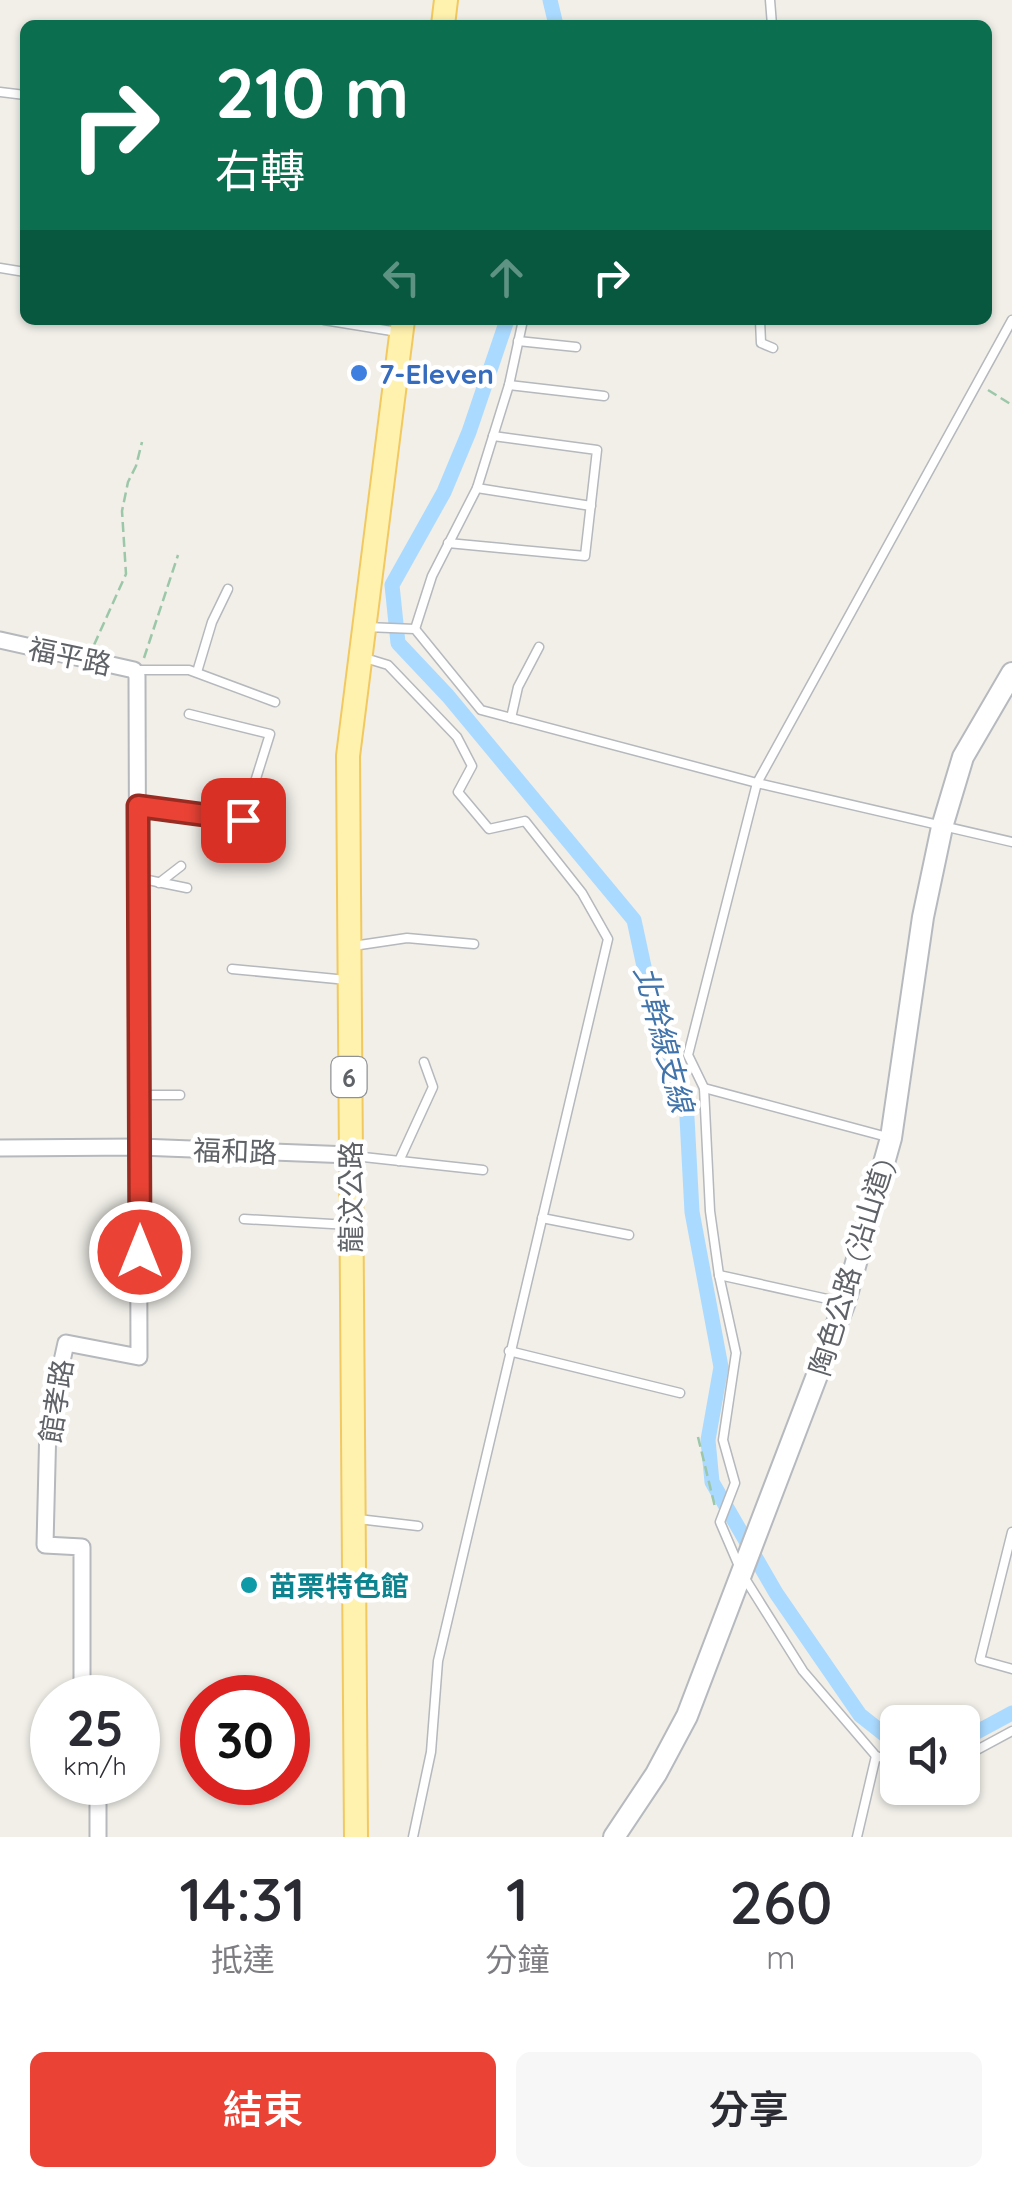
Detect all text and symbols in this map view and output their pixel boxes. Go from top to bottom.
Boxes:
text: 210 m [215,48,409,136]
icon: right [50,60,180,190]
text: 右轉 [215,142,305,198]
icon: left [374,250,429,305]
icon: ahead [479,250,534,305]
icon: right [584,250,639,305]
place label: 7-Eleven [379,356,494,391]
marker: 7-Eleven [348,362,370,384]
street label: 福平路 [25,630,115,682]
pin [201,778,286,863]
icon: arrive [216,793,271,848]
water label: 北幹線支線 [626,962,703,1119]
road number: 6 [332,1057,366,1097]
street label: 福和路 [192,1132,278,1170]
street label: 龍汶公路 [333,1141,368,1253]
street label: 陶色公路 (沿山道) [801,1154,901,1380]
position arrow [88,1200,192,1304]
street label: 館孝路 [32,1357,80,1445]
place label: 苗栗特色館 [269,1568,409,1603]
marker: 苗栗特色館 [238,1574,260,1596]
speed limit sign: 30 [180,1675,310,1805]
text: 25 [66,1696,124,1759]
map controls [880,1705,980,1805]
button: sound [880,1705,980,1805]
text: km/h [63,1750,127,1781]
text: 14:31 [180,1861,306,1936]
text: 1 [506,1861,529,1936]
text: 260 [729,1864,832,1939]
text: m [766,1937,795,1977]
text: 抵達 [211,1939,275,1979]
text: 分鐘 [486,1939,550,1979]
button: 結束 [30,2052,496,2167]
button: 分享 [516,2052,982,2167]

